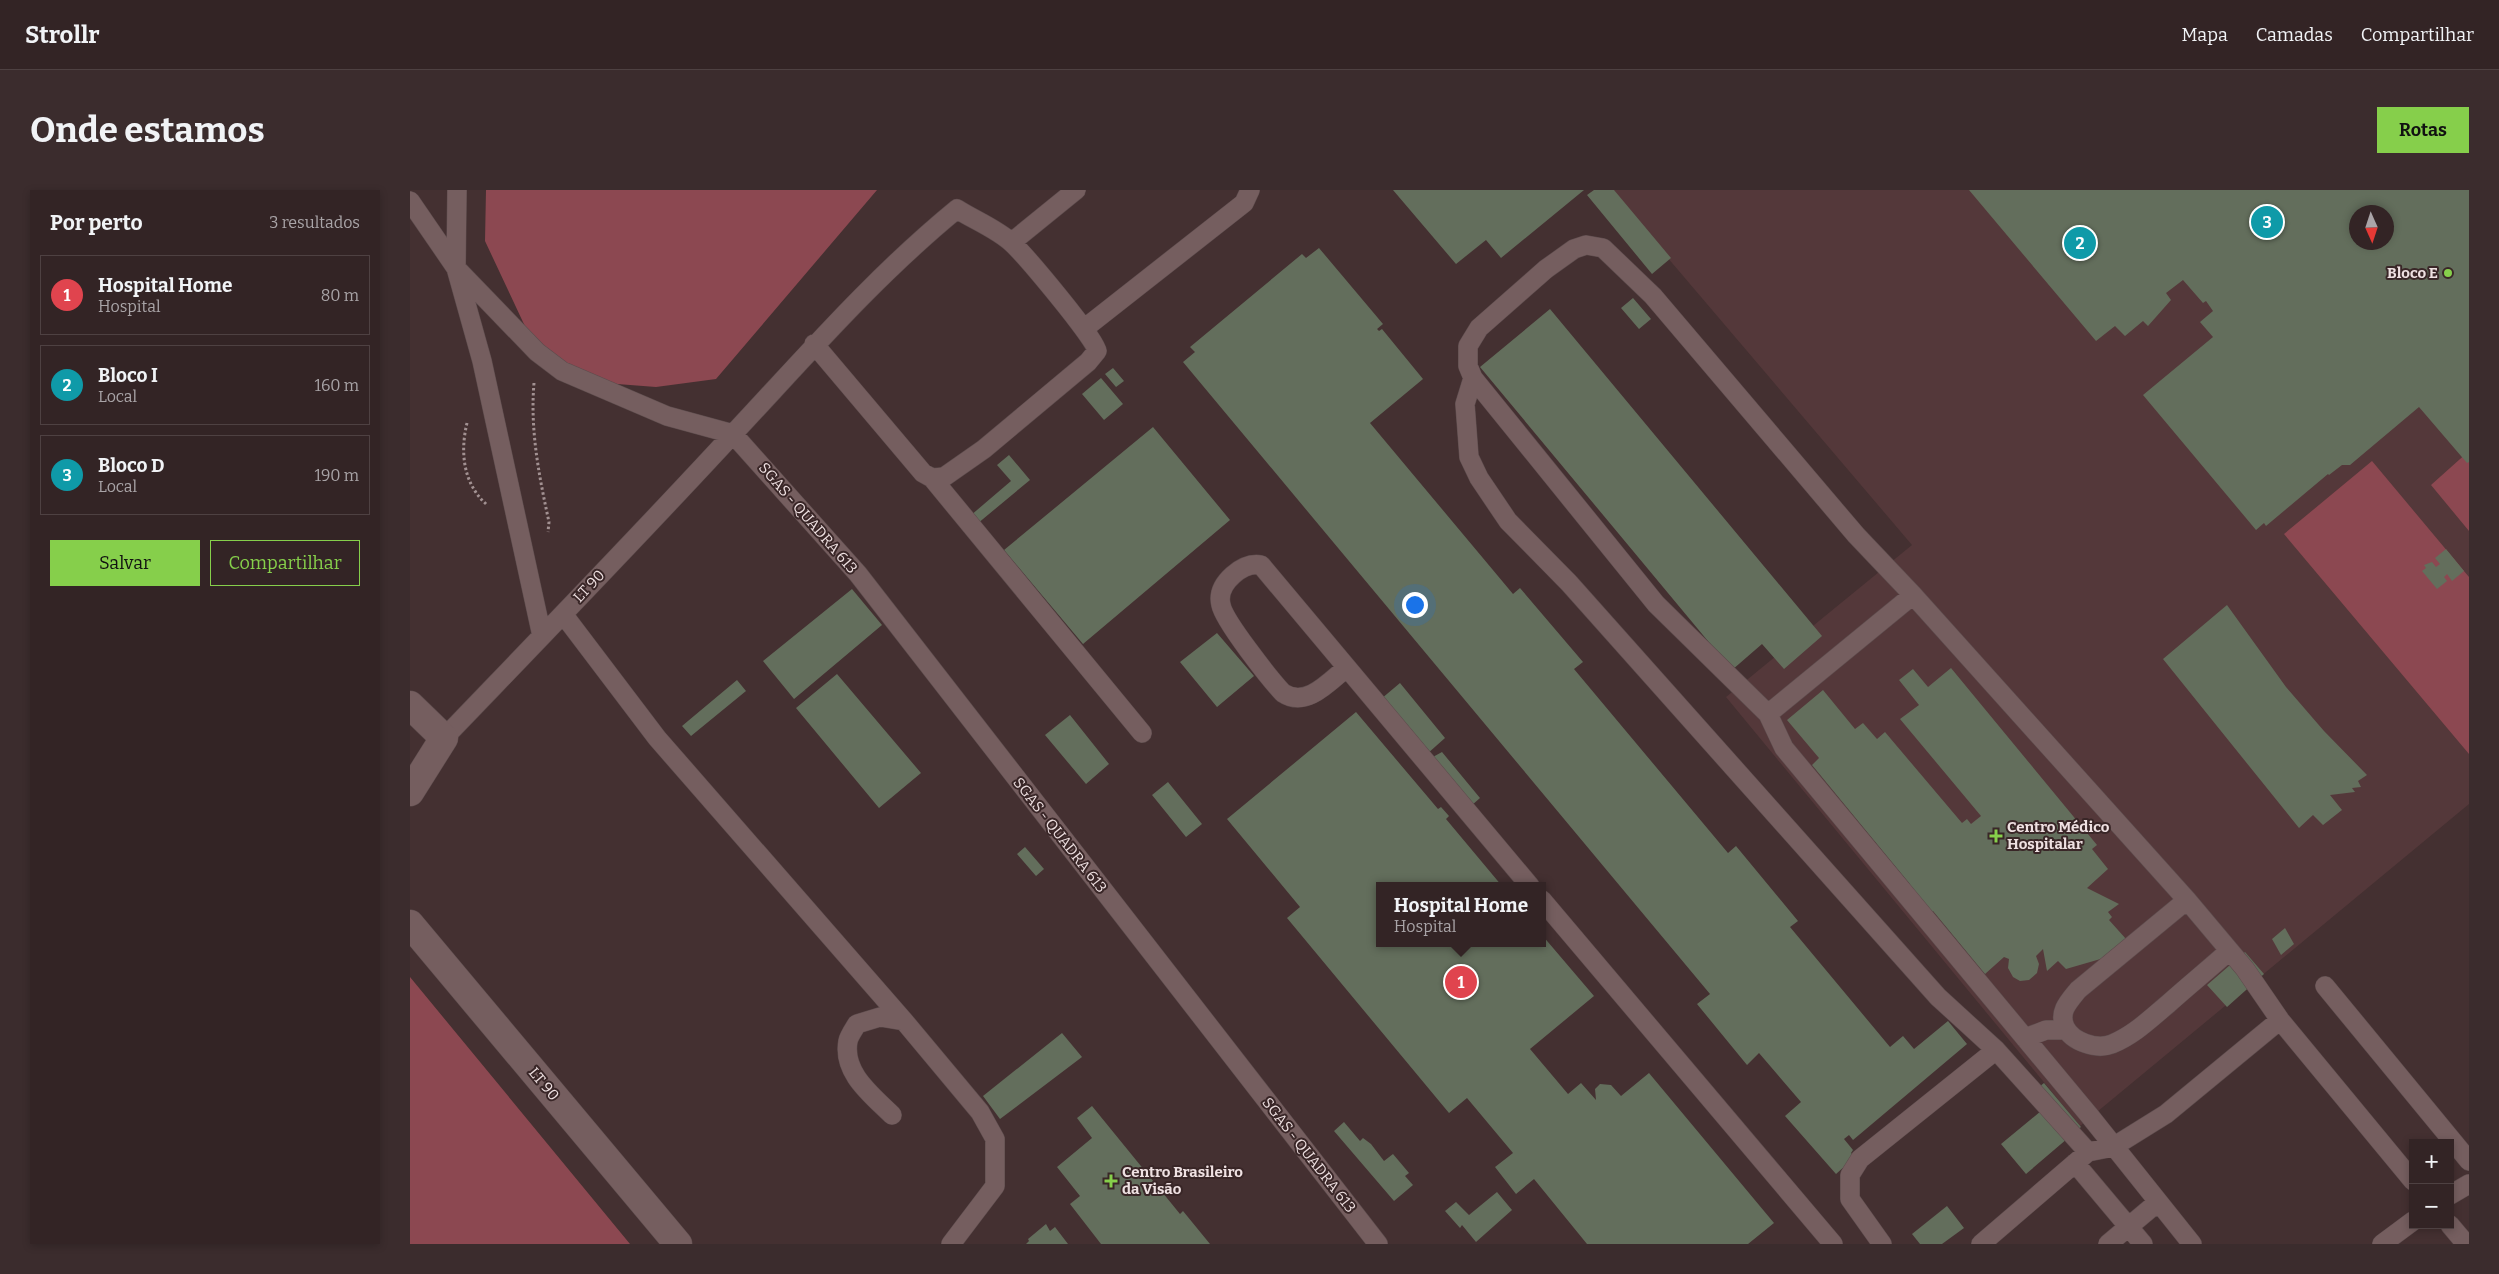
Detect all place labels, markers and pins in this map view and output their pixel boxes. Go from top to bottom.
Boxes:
pin: 3 [2251,203,2283,241]
pin: 2 [2064,224,2096,262]
place label: Bloco E [2387,264,2438,282]
marker: Bloco E [2442,267,2454,279]
place label: Centro Médico Hospitalar [2007,818,2110,853]
marker: Centro Médico Hospitalar [1989,829,2003,843]
pin: 1 [1445,963,1477,1001]
place label: Centro Brasileiro da Visão [1122,1163,1243,1198]
marker: Centro Brasileiro da Visão [1104,1174,1118,1188]

